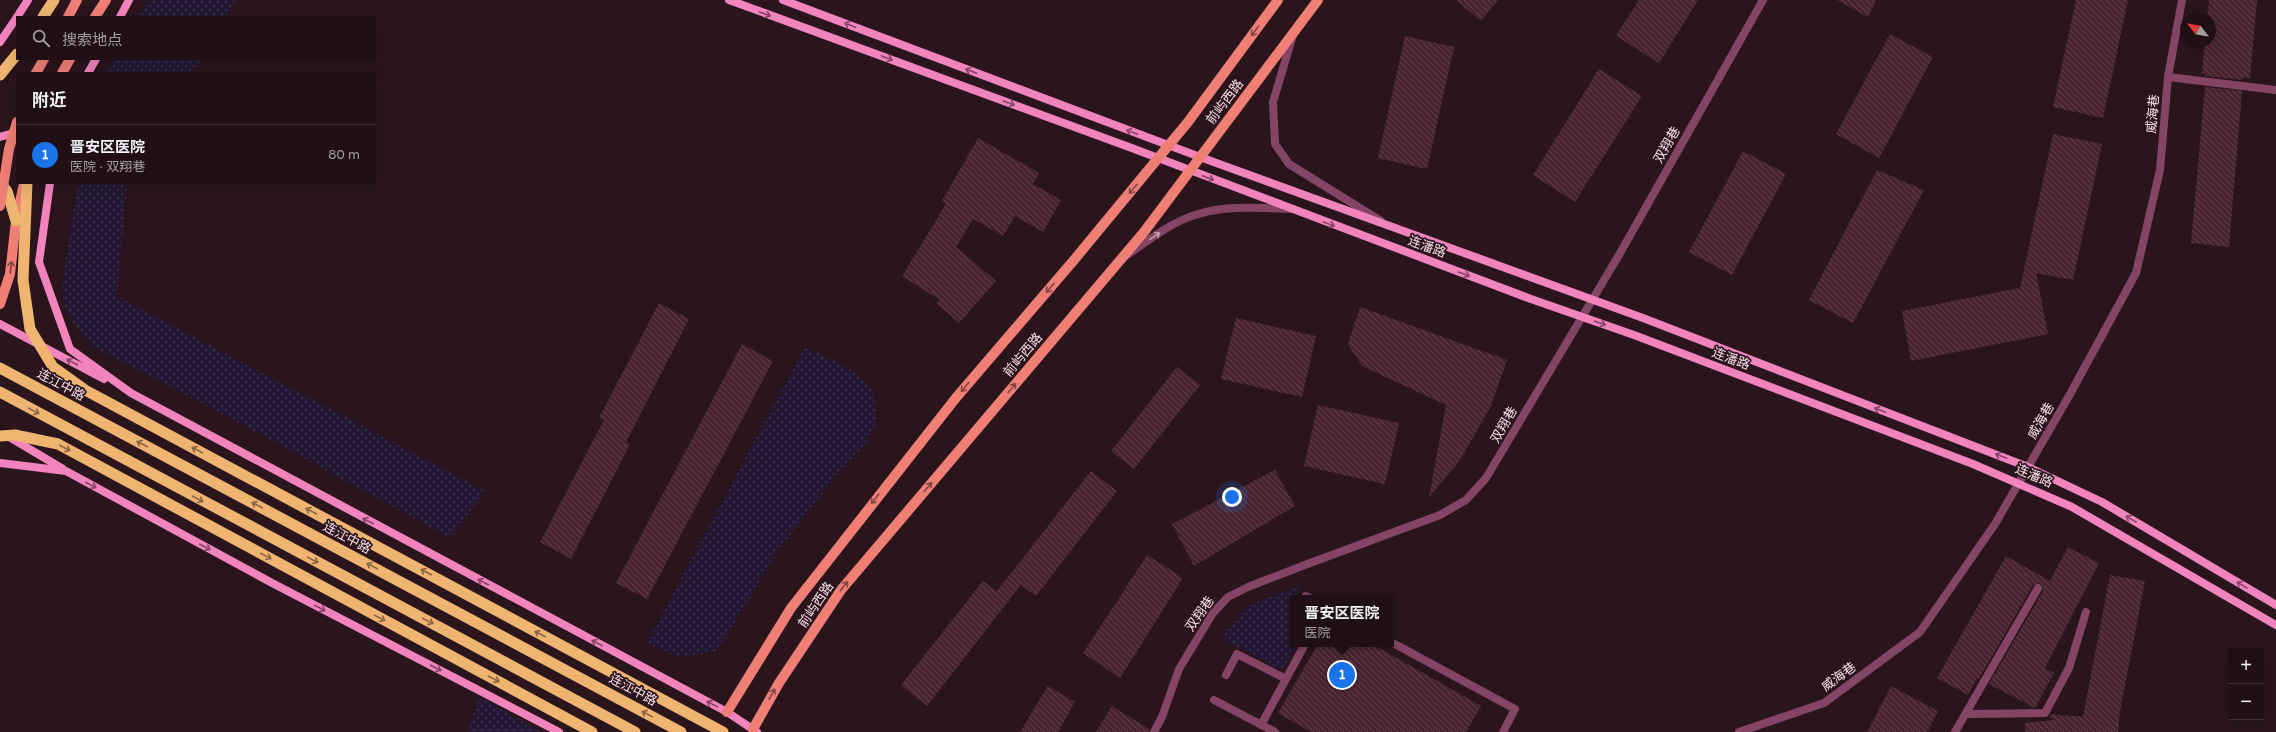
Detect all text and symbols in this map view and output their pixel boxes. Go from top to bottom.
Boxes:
one-way arrow [759,10,771,18]
north arrow [2180,12,2216,48]
search box [16,16,376,60]
one-way arrow [843,21,856,28]
one-way arrow [1251,26,1259,37]
icon: search [30,27,52,49]
text: 搜索地点 [62,31,122,49]
one-way arrow [881,55,893,63]
one-way arrow [966,66,978,74]
street label: 前屿西路 [1203,76,1247,128]
text: 附近 [32,90,66,111]
street label: 威海巷 [2143,94,2163,134]
one-way arrow [1003,100,1016,107]
street label: 双翔巷 [1650,124,1684,166]
one-way arrow [1127,127,1139,135]
text: 晋安区医院 [70,138,145,156]
text: 1 [41,147,49,163]
text: 80 m [328,147,360,163]
text: 医院 · 双翔巷 [70,159,145,175]
one-way arrow [1201,174,1213,182]
one-way arrow [1129,183,1138,194]
one-way arrow [1323,220,1335,228]
one-way arrow [1150,232,1161,240]
street label: 连潘路 [1406,233,1448,261]
one-way arrow [7,261,15,274]
one-way arrow [1458,270,1470,278]
one-way arrow [1045,283,1054,293]
one-way arrow [1593,320,1606,327]
street label: 前屿西路 [1000,330,1046,380]
street label: 连潘路 [1710,345,1752,373]
one-way arrow [66,358,78,365]
street label: 连江中路 [34,366,88,404]
one-way arrow [961,382,970,392]
one-way arrow [1008,383,1017,393]
street label: 威海巷 [2024,400,2058,442]
street label: 双翔巷 [1487,404,1521,446]
one-way arrow [1874,405,1886,413]
one-way arrow [28,408,40,415]
one-way arrow [137,440,149,447]
one-way arrow [59,444,71,452]
one-way arrow [191,445,203,453]
one-way arrow [1996,452,2008,460]
street label: 连潘路 [2013,461,2055,491]
one-way arrow [85,482,97,489]
one-way arrow [924,482,933,492]
your location [1222,487,1242,507]
one-way arrow [871,494,879,505]
one-way arrow [192,495,204,503]
one-way arrow [251,501,263,508]
one-way arrow [305,507,317,514]
one-way arrow [2125,514,2137,522]
one-way arrow [362,517,374,525]
street label: 连江中路 [320,519,374,557]
one-way arrow [199,543,211,551]
one-way arrow [259,553,271,560]
one-way arrow [307,557,319,564]
one-way arrow [366,562,378,570]
one-way arrow [420,568,432,576]
one-way arrow [477,578,489,586]
street label: 前屿西路 [795,579,837,631]
one-way arrow [840,581,848,592]
one-way arrow [2237,581,2248,589]
street label: 双翔巷 [1182,593,1218,635]
popup [1290,595,1394,647]
one-way arrow [314,604,326,612]
text: 晋安区医院 [1304,604,1380,622]
one-way arrow [374,615,386,622]
one-way arrow [422,618,434,625]
text: 医院 [1304,625,1331,641]
one-way arrow [534,630,546,637]
one-way arrow [592,639,604,646]
map controls [2228,648,2264,720]
button: + [2228,648,2264,684]
street label: 威海巷 [1819,659,1859,695]
pin: 1 [1329,660,1355,690]
one-way arrow [429,665,441,672]
street label: 连江中路 [606,671,660,709]
one-way arrow [488,676,500,684]
button: − [2228,684,2264,720]
one-way arrow [769,689,777,701]
one-way arrow [706,700,718,708]
one-way arrow [641,709,653,717]

